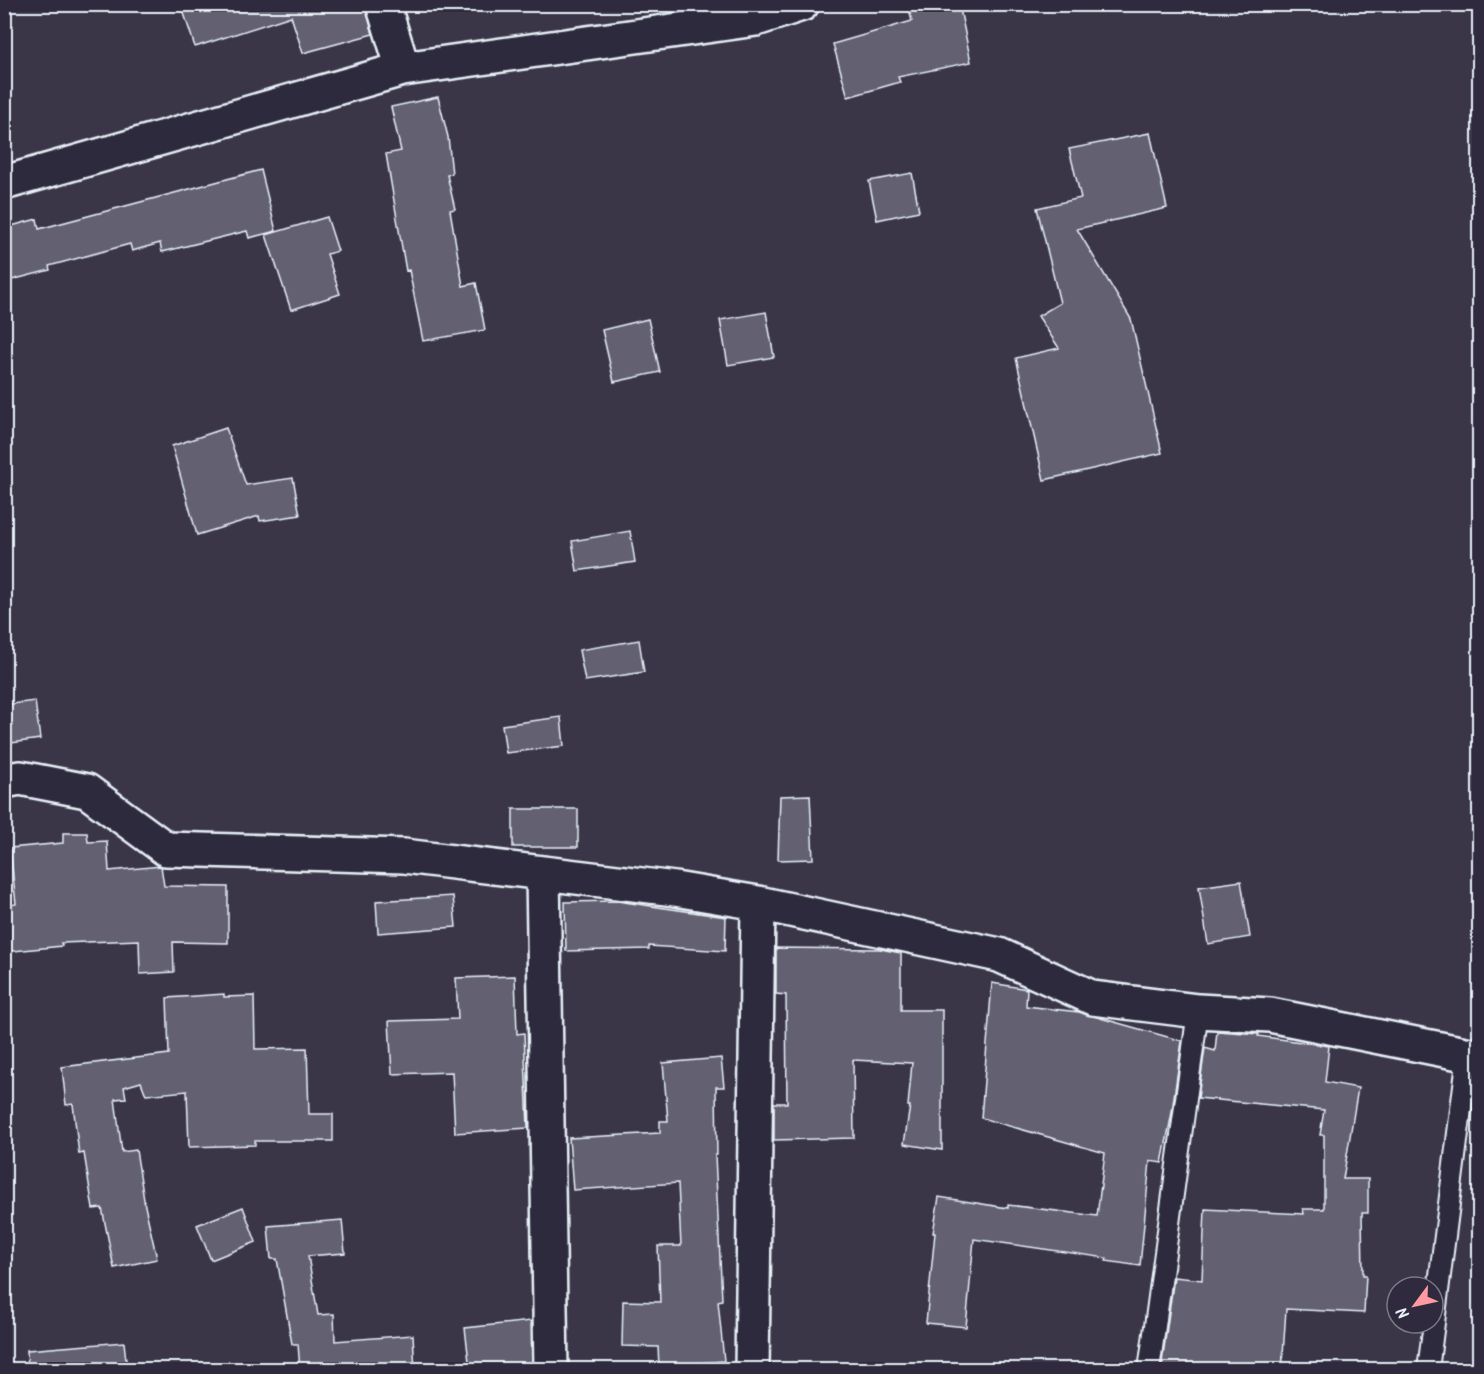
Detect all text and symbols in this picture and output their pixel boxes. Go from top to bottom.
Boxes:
north arrow [1385,1275,1445,1335]
text: N [1390,1301,1417,1323]

